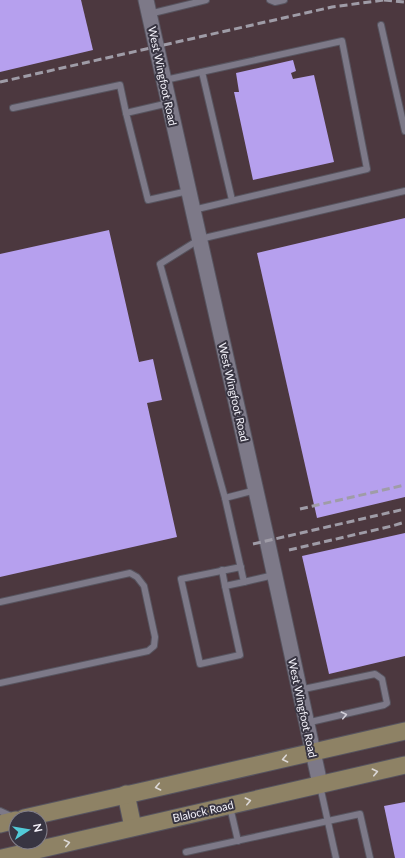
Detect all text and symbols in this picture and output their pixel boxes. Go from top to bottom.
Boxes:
street label: West Wingfoot Road [146,25,180,127]
street label: West Wingfoot Road [216,341,252,443]
street label: West Wingfoot Road [286,657,320,759]
one-way arrow [341,711,348,719]
one-way arrow [282,755,288,763]
one-way arrow [372,768,378,776]
one-way arrow [155,783,161,791]
one-way arrow [245,797,251,805]
street label: Blalock Road [171,798,235,824]
north arrow [8,810,48,850]
text: N [31,822,46,833]
one-way arrow [64,839,70,847]

